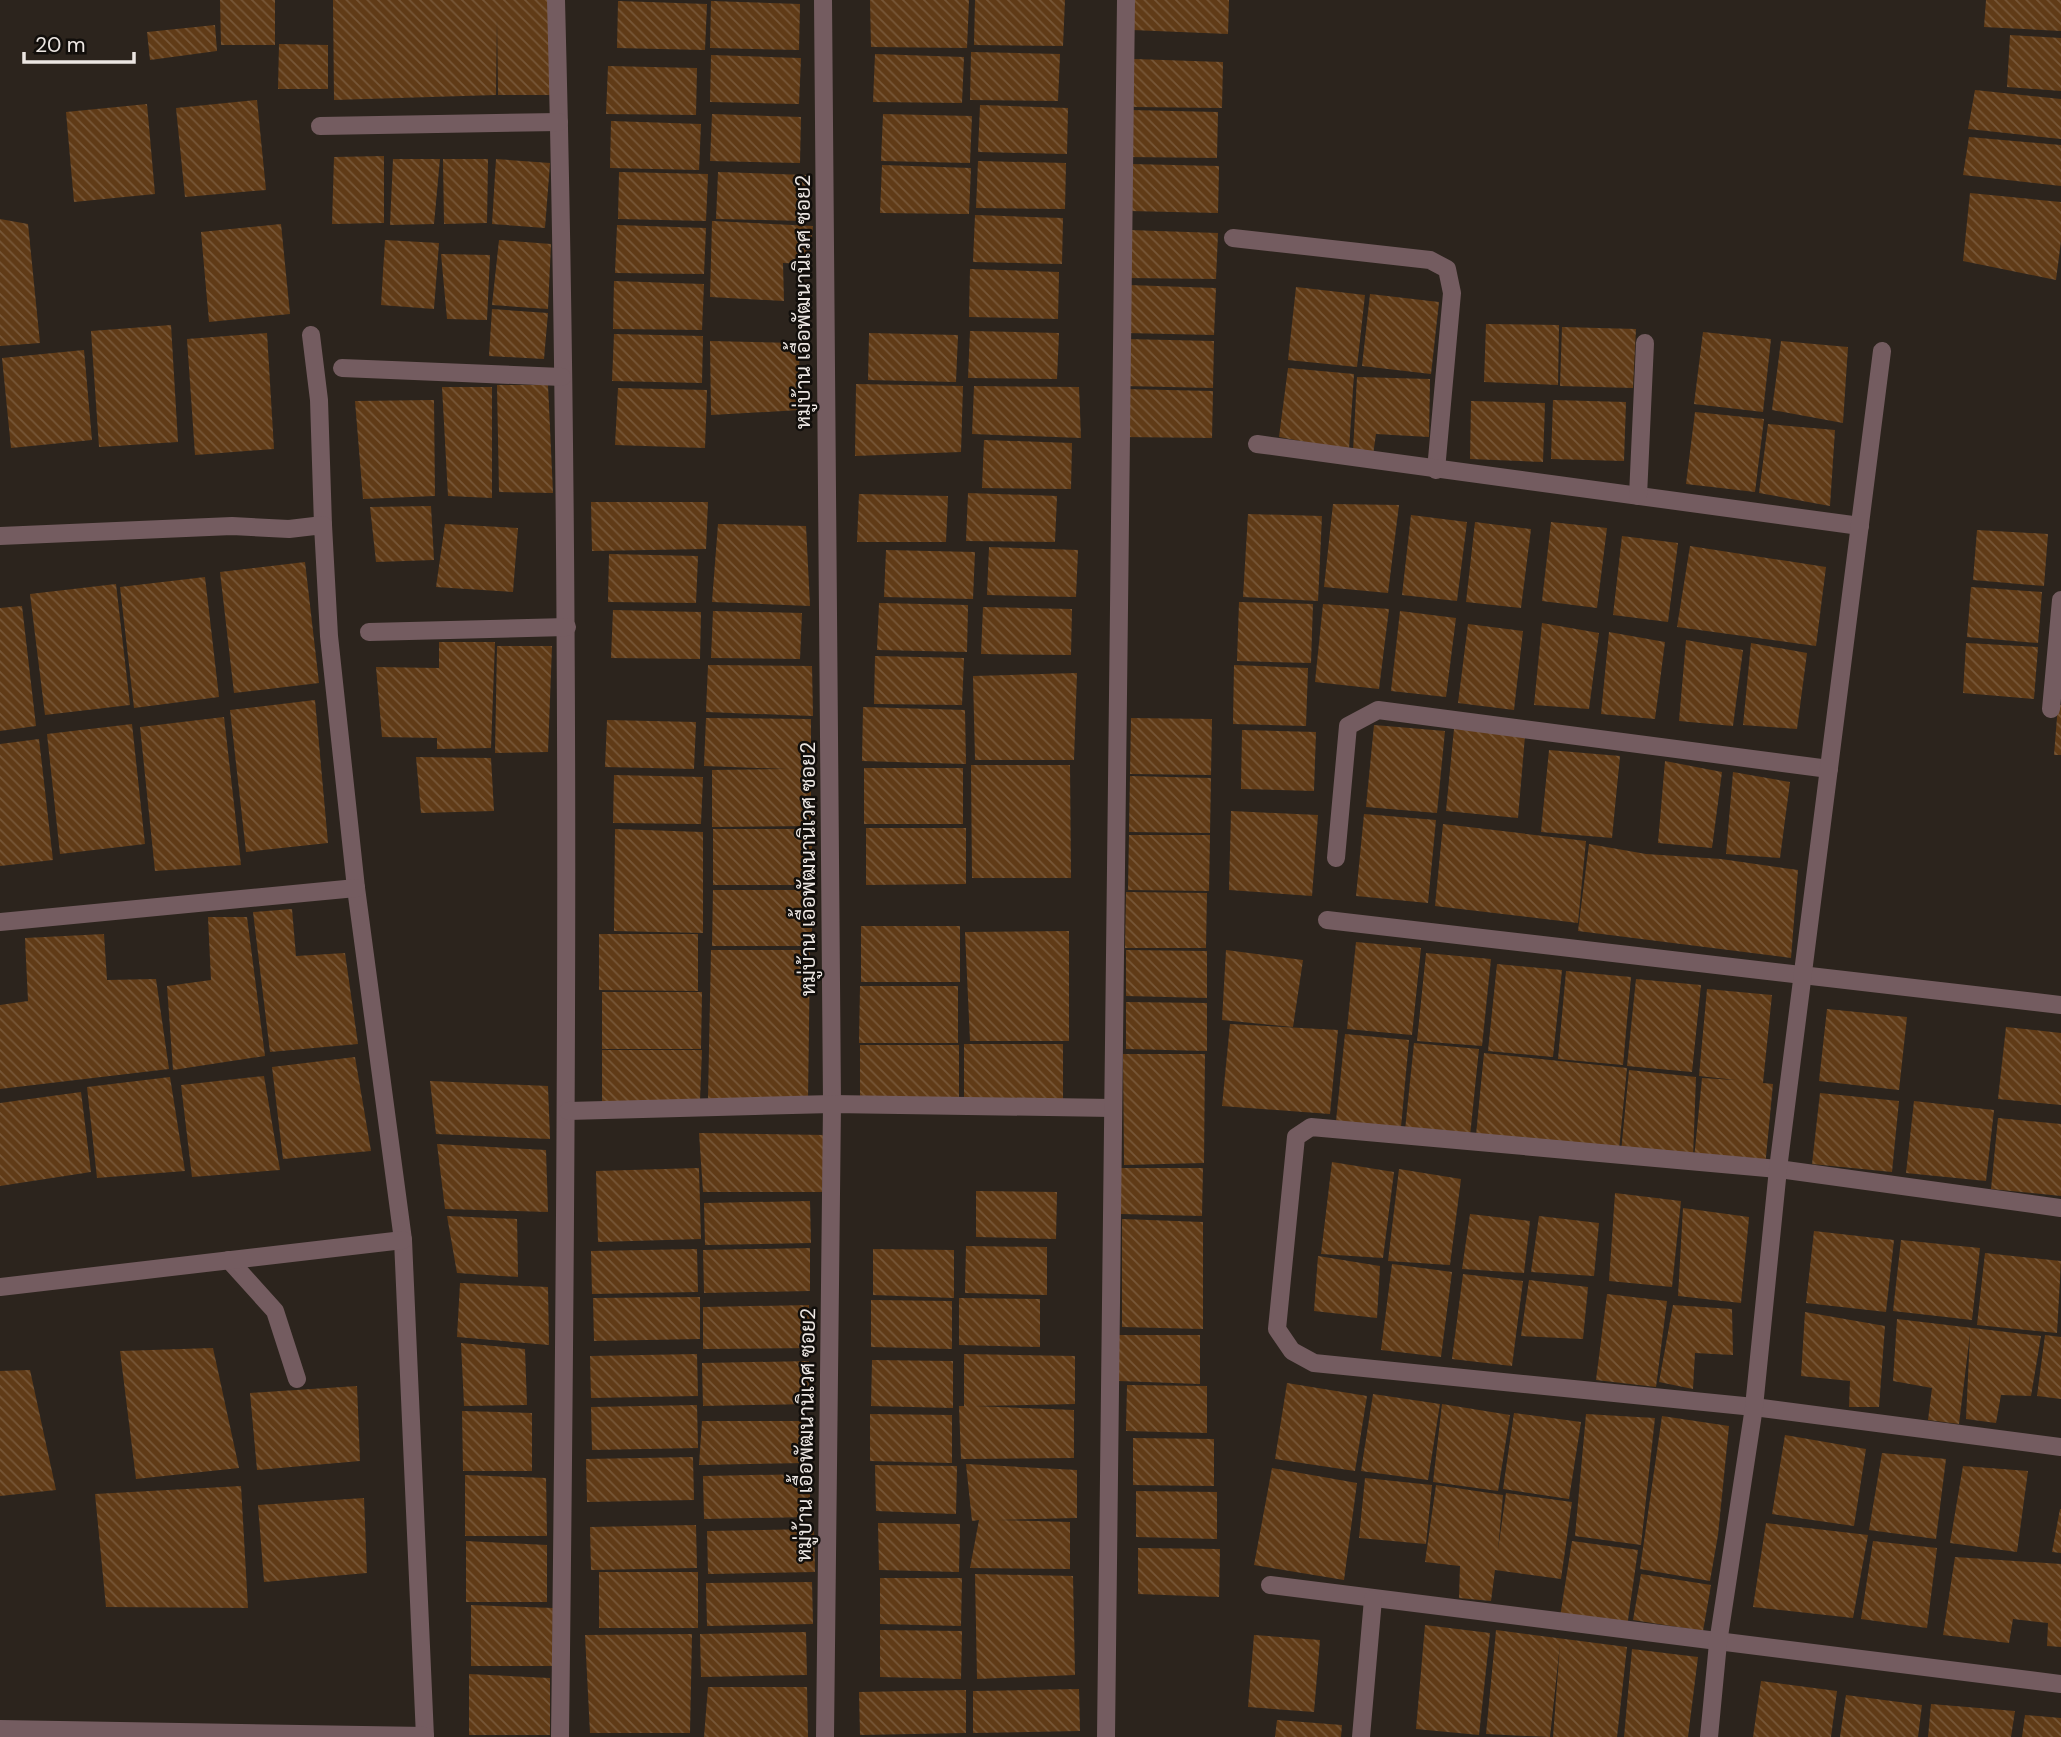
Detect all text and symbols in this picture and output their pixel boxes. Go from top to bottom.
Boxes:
scale bar [24,21,135,65]
text: 20 m [35,31,86,59]
street label: หมู่บ้าน เอื้อพัฒนานิเวศ ซอย2 [783,175,818,429]
street label: หมู่บ้าน เอื้อพัฒนานิเวศ ซอย2 [788,742,823,996]
street label: หมู่บ้าน เอื้อพัฒนานิเวศ ซอย2 [784,1307,823,1562]

